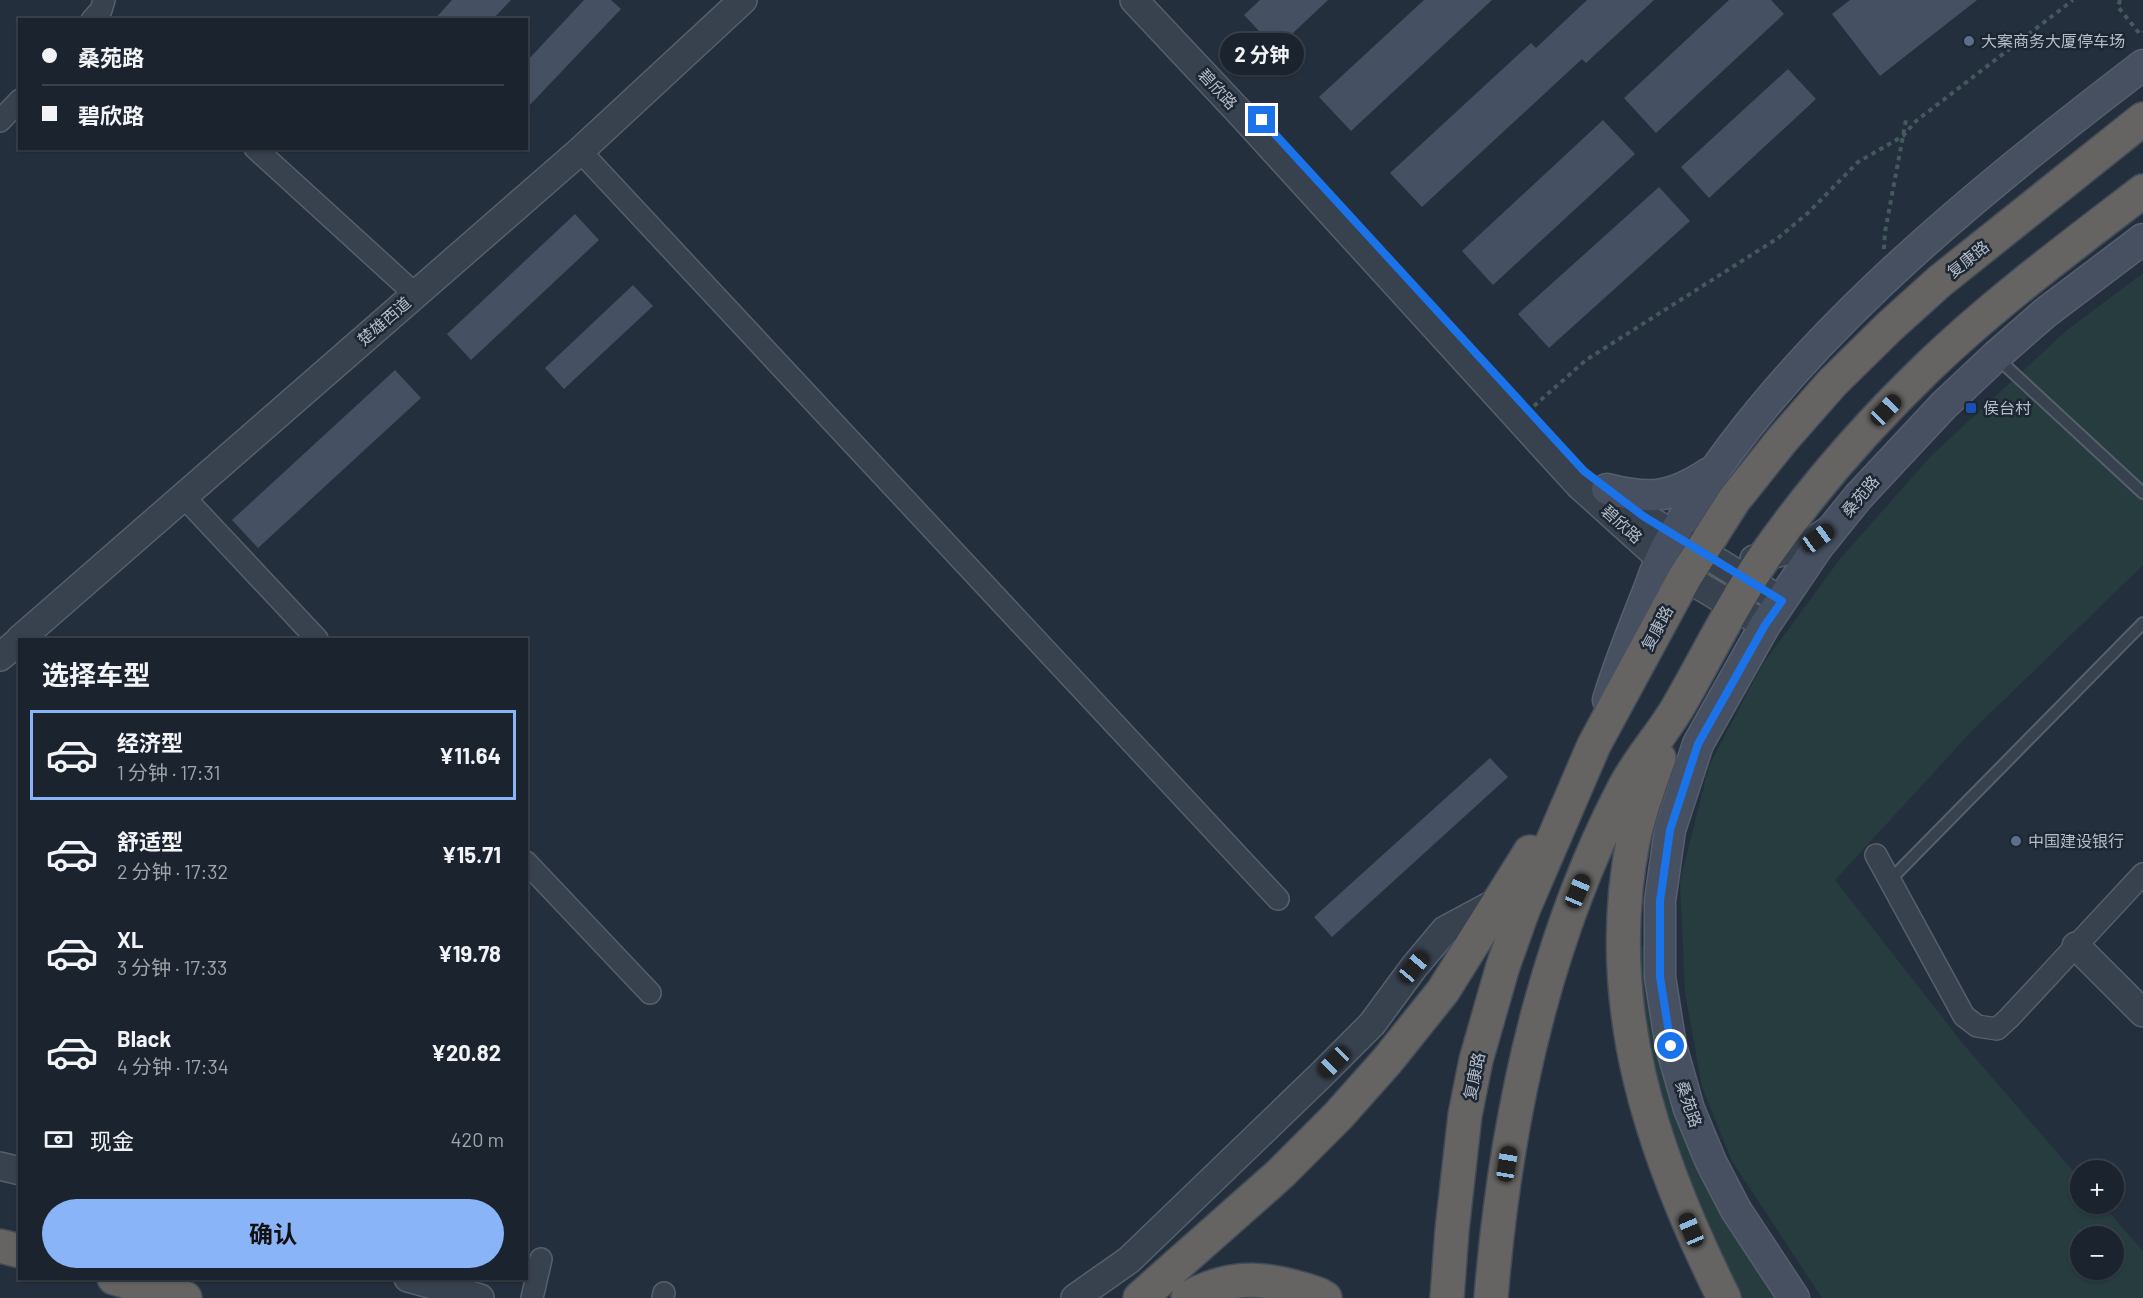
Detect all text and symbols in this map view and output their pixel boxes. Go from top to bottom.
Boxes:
place label: 大案商务大厦停车场 [1981,31,2125,50]
callout: 2 分钟 [1220,33,1304,75]
marker: 大案商务大厦停车场 [1962,34,1976,48]
text: 2 分钟 [1234,42,1290,66]
text: 桑苑路 [78,44,144,70]
street label: 碧欣路 [1195,65,1242,113]
text: 碧欣路 [78,102,144,128]
route end [1248,106,1275,133]
street label: 复康路 [1943,236,1992,281]
street label: 楚雄西道 [353,292,414,349]
car [1867,391,1905,429]
place label: 侯台村 [1983,398,2031,417]
marker: 侯台村 [1964,401,1978,415]
street label: 桑苑路 [1837,471,1882,520]
street label: 碧欣路 [1598,501,1647,547]
car [1798,520,1838,556]
street label: 复康路 [1637,602,1676,653]
text: 选择车型 [42,658,150,690]
icon: car [45,728,99,782]
text: 经济型 [117,729,183,755]
text: ¥11.64 [439,742,501,768]
text: 1 分钟 · 17:31 [117,760,221,784]
icon: car [45,827,99,881]
text: 舒适型 [117,828,183,854]
place label: 中国建设银行 [2028,831,2124,850]
marker: 中国建设银行 [2009,834,2023,848]
text: ¥15.71 [441,841,501,867]
text: 2 分钟 · 17:32 [117,859,228,883]
car [1563,871,1593,911]
icon: car [45,926,99,980]
text: XL [117,926,143,952]
text: ¥19.78 [438,940,501,966]
car [1396,947,1432,987]
text: 3 分钟 · 17:33 [117,955,227,979]
icon: car [45,1025,99,1079]
text: Black [117,1025,171,1051]
route start [1657,1032,1684,1059]
text: ¥20.82 [431,1039,501,1065]
car [1315,1043,1353,1081]
street label: 复康路 [1459,1050,1488,1101]
text: 4 分钟 · 17:34 [117,1054,229,1078]
street label: 桑苑路 [1673,1078,1706,1130]
icon: cash [42,1123,75,1156]
text: 现金 [90,1127,134,1153]
text: 420 m [450,1127,504,1151]
car [1495,1145,1519,1183]
map controls [2070,1160,2124,1280]
button: + [2070,1160,2124,1214]
button: 确认 [42,1199,504,1268]
car [1676,1210,1706,1250]
button: − [2070,1226,2124,1280]

